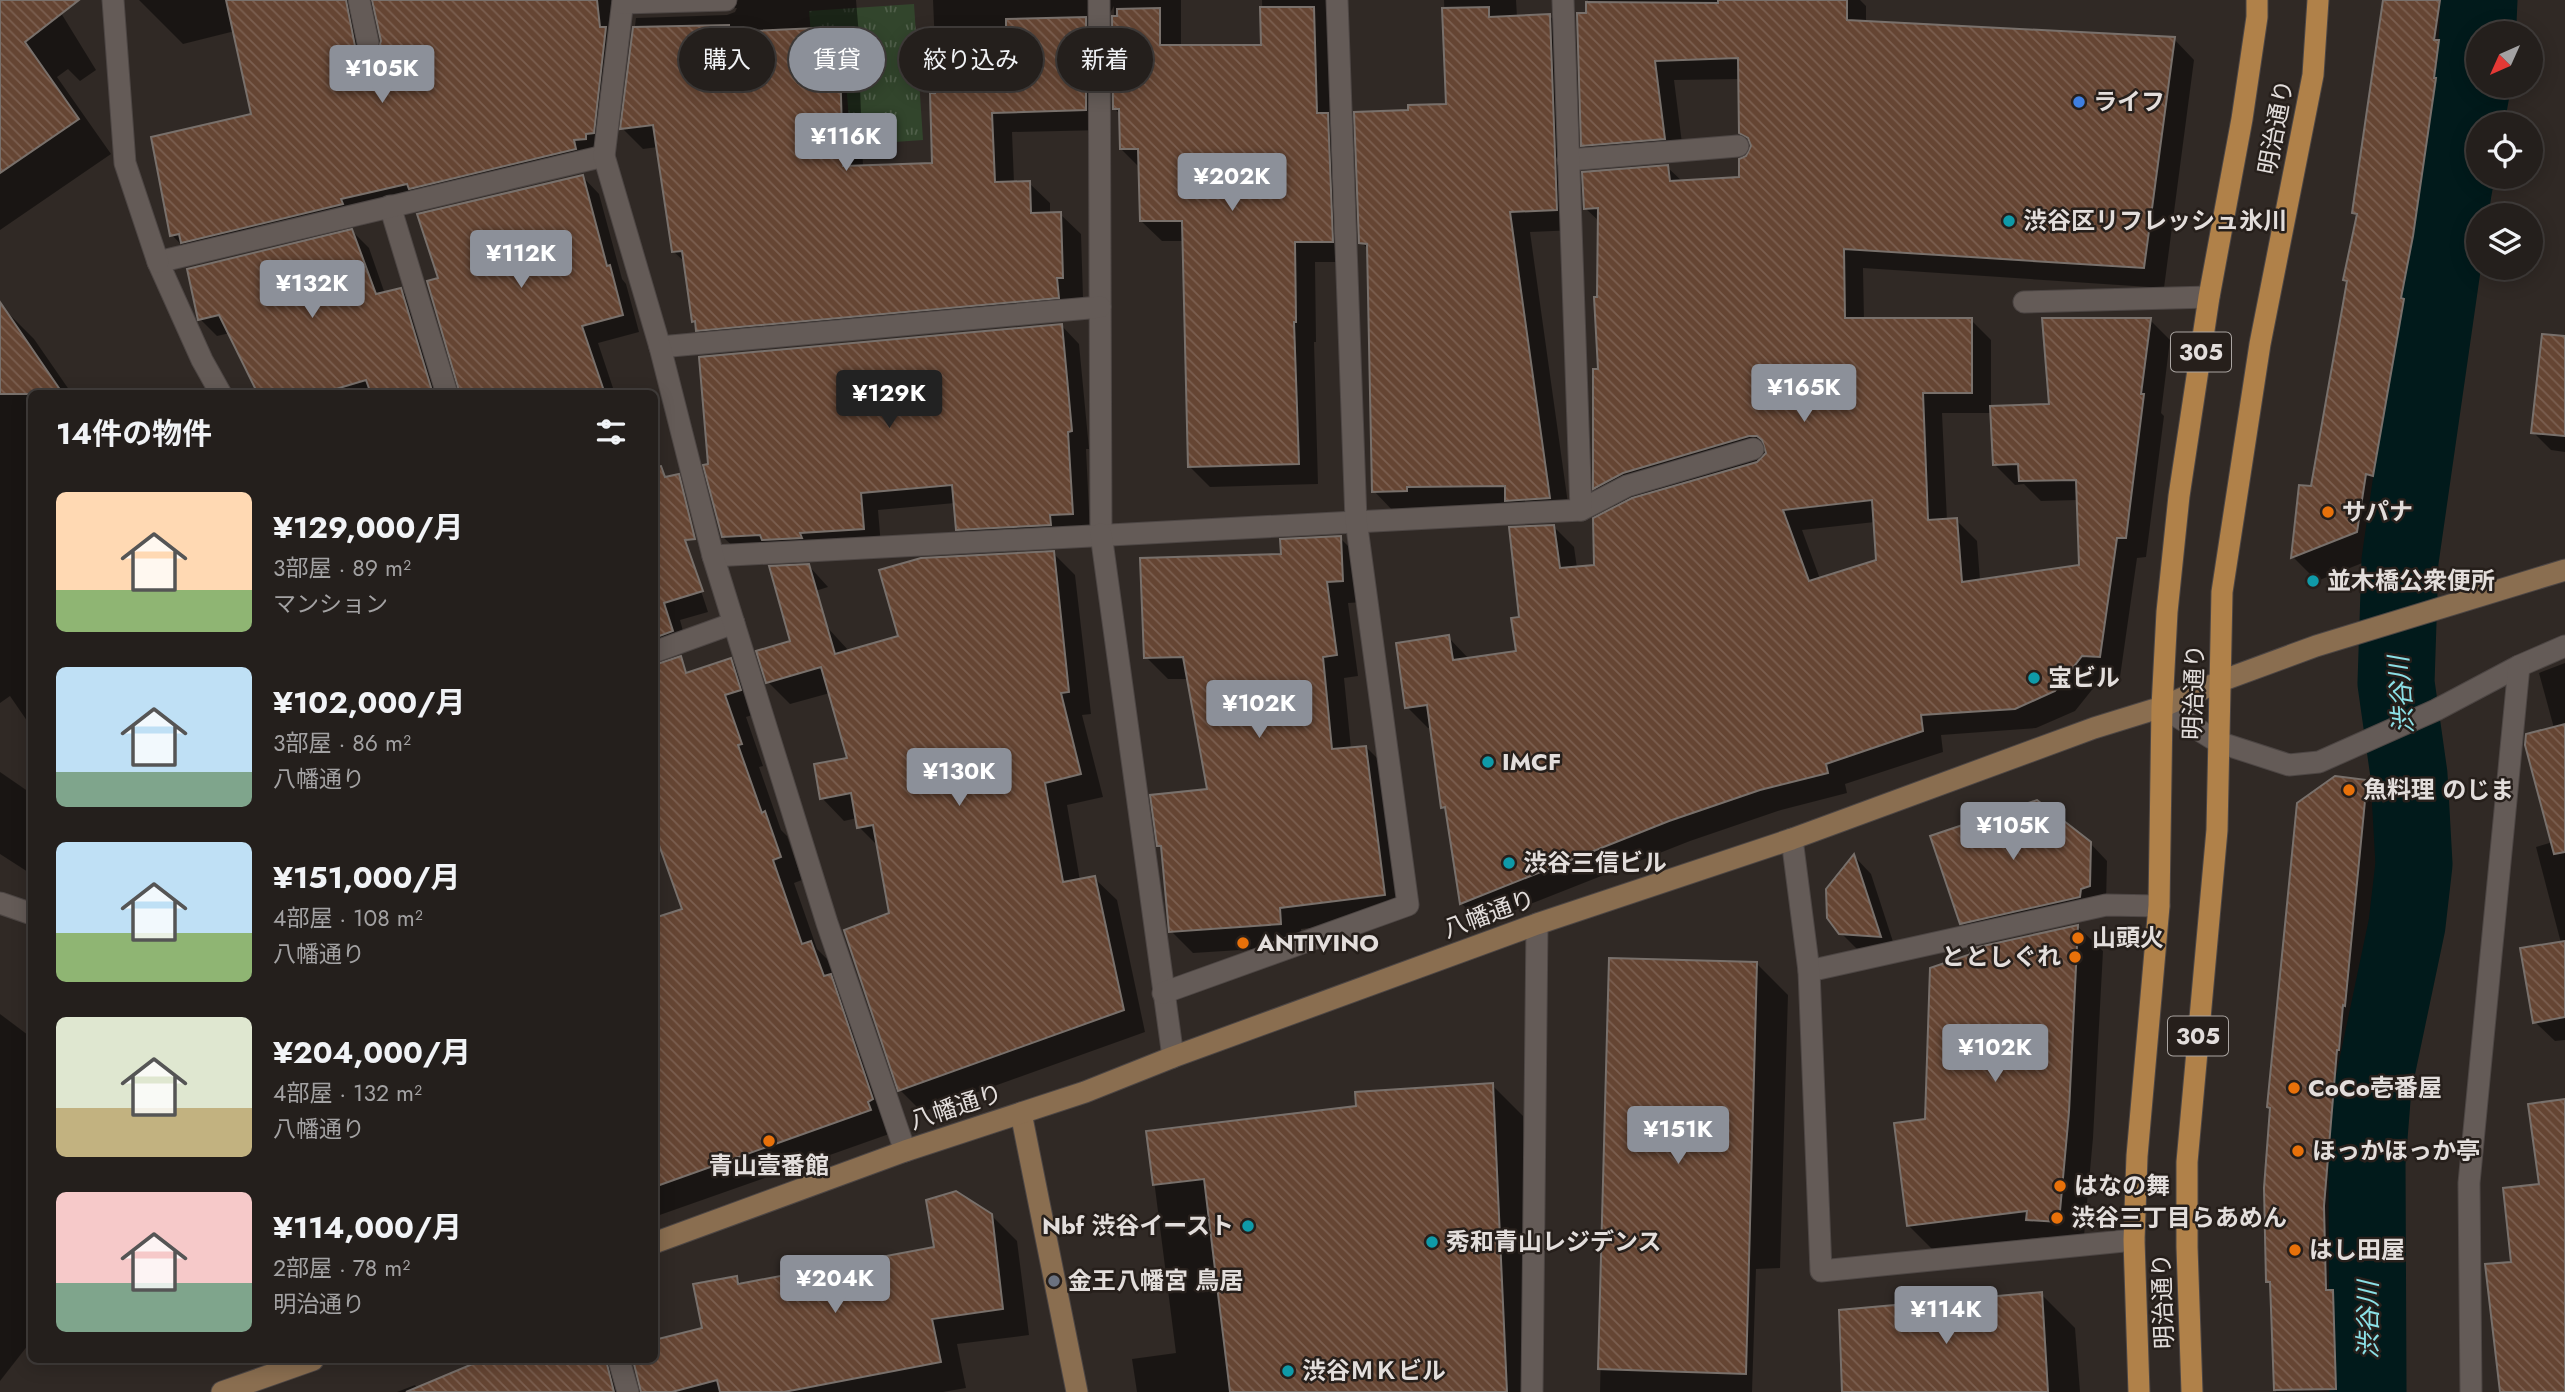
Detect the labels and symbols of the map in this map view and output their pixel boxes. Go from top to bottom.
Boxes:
north arrow [2466,21,2543,98]
pin: ¥105K [333,46,431,105]
street label: 明治通り [2249,76,2302,177]
place label: ライフ [2093,84,2165,119]
marker: ライフ [2071,94,2087,110]
pin: ¥116K [797,114,895,173]
pin: ¥202K [1183,154,1281,213]
place label: 渋谷区リフレッシュ氷川 [2023,203,2287,238]
marker: 渋谷区リフレッシュ氷川 [2001,213,2017,229]
pin: ¥112K [472,230,570,290]
pin: ¥132K [263,260,361,320]
road number: 305 [2171,332,2231,372]
pin: ¥165K [1755,364,1853,424]
pin: ¥129K [840,370,938,430]
place label: サパナ [2342,494,2413,529]
marker: サパナ [2320,504,2336,520]
place label: 並木橋公衆便所 [2327,563,2495,598]
marker: 並木橋公衆便所 [2305,573,2321,589]
street label: 明治通り [2174,643,2213,741]
water label: 渋谷川 [2379,652,2423,735]
place label: 宝ビル [2048,660,2120,695]
marker: 宝ビル [2026,670,2042,686]
pin: ¥102K [1210,680,1308,740]
place label: IMCF [1502,744,1561,779]
pin: ¥130K [910,748,1008,808]
marker: IMCF [1480,754,1496,770]
place label: 魚料理 のじま [2363,772,2514,807]
marker: 魚料理 のじま [2341,782,2357,798]
pin: ¥105K [1964,802,2062,862]
place label: 渋谷三信ビル [1523,845,1667,880]
marker: 渋谷三信ビル [1501,855,1517,871]
street label: 八幡通り [1438,881,1540,946]
place label: 山頭火 [2092,920,2164,955]
place label: ANTIVINO [1256,925,1379,960]
marker: 山頭火 [2070,930,2086,946]
marker: ANTIVINO [1235,935,1251,951]
place label: ととしぐれ [1941,939,2061,974]
marker: ととしぐれ [2067,949,2083,965]
road number: 305 [2168,1016,2228,1056]
pin: ¥102K [1946,1024,2044,1084]
place label: CoCo壱番屋 [2308,1070,2442,1105]
street label: 八幡通り [905,1075,1007,1138]
marker: CoCo壱番屋 [2286,1080,2302,1096]
pin: ¥151K [1629,1106,1727,1166]
marker: 青山壹番館 [761,1133,777,1149]
place label: ほっかほっか亭 [2312,1133,2480,1168]
marker: ほっかほっか亭 [2290,1143,2306,1159]
place label: 青山壹番館 [709,1148,829,1183]
place label: はなの舞 [2074,1168,2170,1203]
marker: はなの舞 [2052,1178,2068,1194]
place label: 渋谷三丁目らあめん [2071,1200,2287,1235]
place label: Nbf 渋谷イースト [1042,1208,1234,1243]
marker: 渋谷三丁目らあめん [2049,1210,2065,1226]
marker: Nbf 渋谷イースト [1240,1218,1256,1234]
place label: 秀和青山レジデンス [1446,1224,1662,1259]
place label: はし田屋 [2309,1232,2405,1267]
marker: 秀和青山レジデンス [1424,1234,1440,1250]
marker: はし田屋 [2287,1242,2303,1258]
street label: 明治通り [2143,1252,2182,1350]
pin: ¥204K [786,1256,884,1315]
place label: 金王八幡宮 鳥居 [1068,1263,1243,1298]
marker: 金王八幡宮 鳥居 [1046,1273,1062,1289]
water label: 渋谷川 [2349,1278,2387,1359]
pin: ¥114K [1897,1286,1995,1346]
place label: 渋谷ＭＫビル [1302,1353,1446,1388]
marker: 渋谷ＭＫビル [1280,1363,1296,1379]

